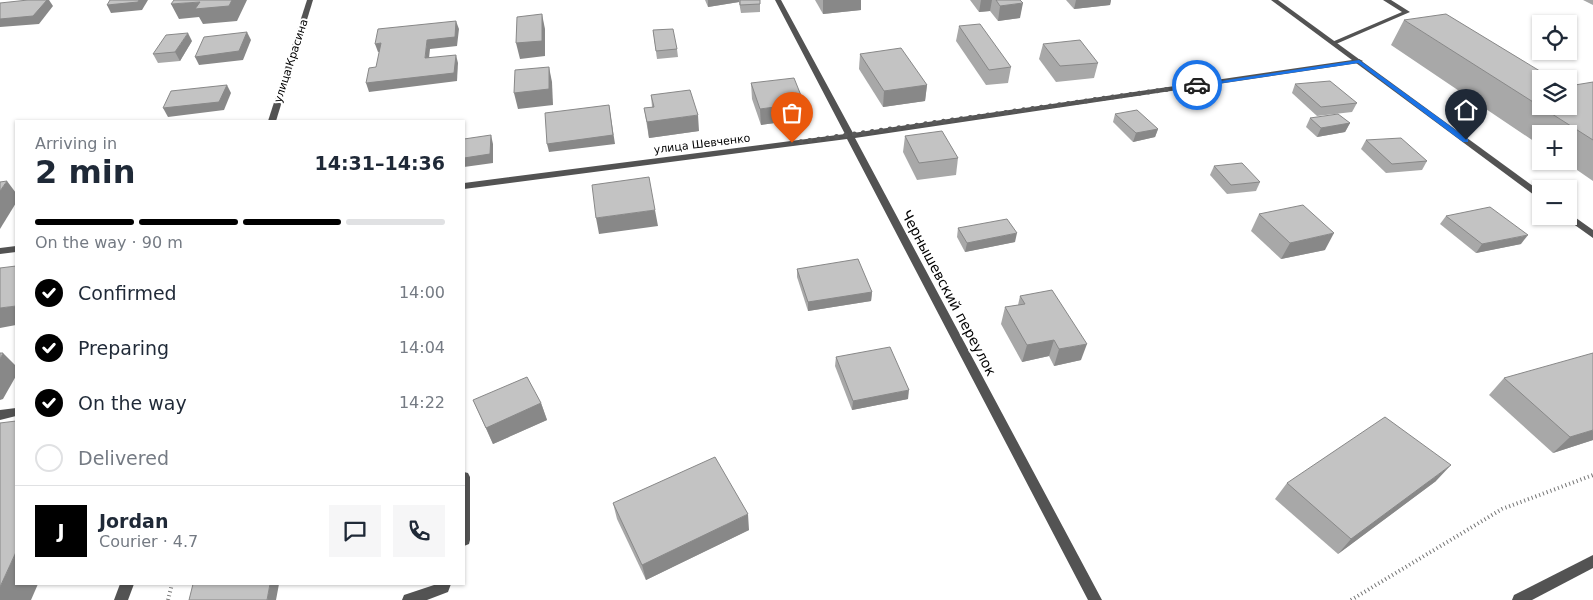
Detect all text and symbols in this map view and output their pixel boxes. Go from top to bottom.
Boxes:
map controls [1532,15,1577,225]
button: locate [1532,15,1577,60]
street label: улица Красина [271,18,311,104]
courier [1172,60,1222,110]
button: layers [1532,70,1577,115]
icon: car [1183,71,1211,99]
pin [1445,89,1487,140]
pin [771,92,813,143]
icon: home [1452,96,1480,124]
icon: bag [778,99,806,127]
button: + [1532,125,1577,170]
street label: улица Шевченко [653,132,751,156]
text: Arriving in [35,134,117,153]
text: 14:31–14:36 [315,152,445,174]
text: 2 min [35,153,136,191]
button: − [1532,180,1577,225]
street label: Чернышевский переулок [898,207,1000,379]
text: On the way · 90 m [35,233,183,252]
icon: check [35,279,63,307]
text: Confirmed [78,282,177,304]
text: 14:00 [399,283,445,302]
icon: check [35,334,63,362]
text: Preparing [78,337,169,359]
text: 14:04 [399,338,445,357]
icon: check [35,389,63,417]
text: On the way [78,392,187,414]
text: 14:22 [399,393,445,412]
text: Delivered [78,447,169,469]
button: chat [329,505,381,557]
button: phone [393,505,445,557]
text: Jordan [99,510,168,532]
text: J [57,520,65,542]
text: Courier · 4.7 [99,532,198,551]

